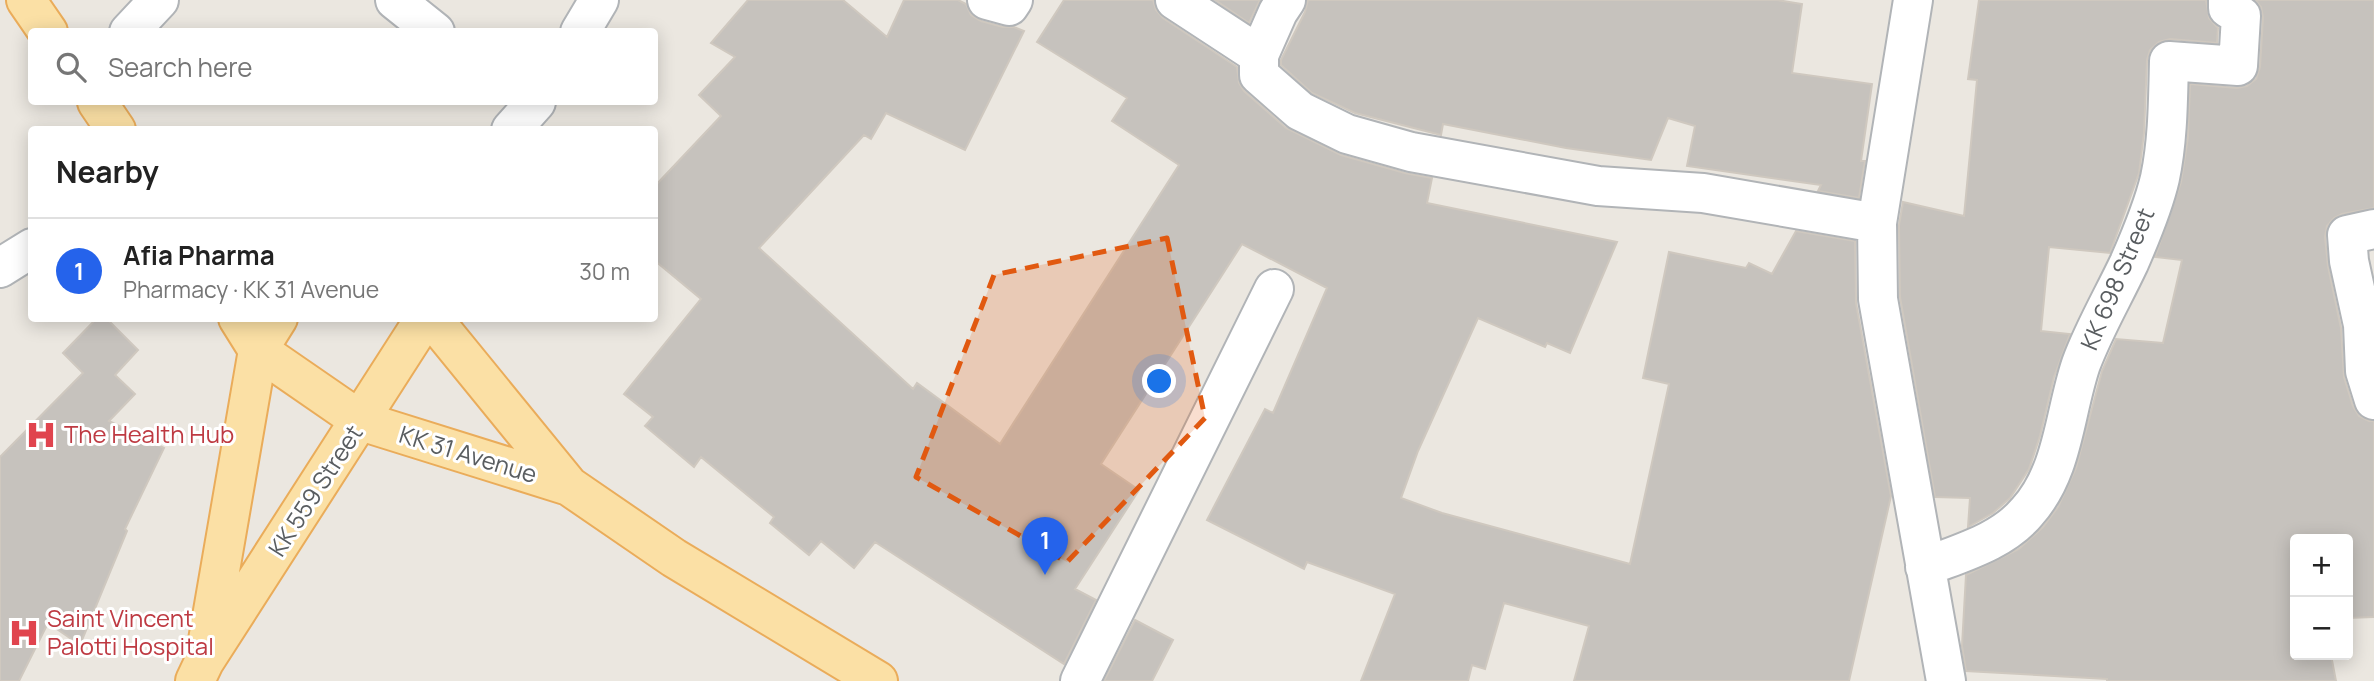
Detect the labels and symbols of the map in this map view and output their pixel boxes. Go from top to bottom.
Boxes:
street label: KK 698 Street [2072,202,2161,355]
your location [1142,364,1176,398]
place label: The Health Hub [64,417,234,450]
street label: KK 31 Avenue [396,417,541,490]
hospital icon: The Health Hub [24,418,58,452]
street label: KK 559 Street [260,418,370,562]
pin: 1 [1022,517,1068,575]
place label: Saint Vincent Palotti Hospital [47,601,214,662]
hospital icon: Saint Vincent Palotti Hospital [7,616,41,650]

